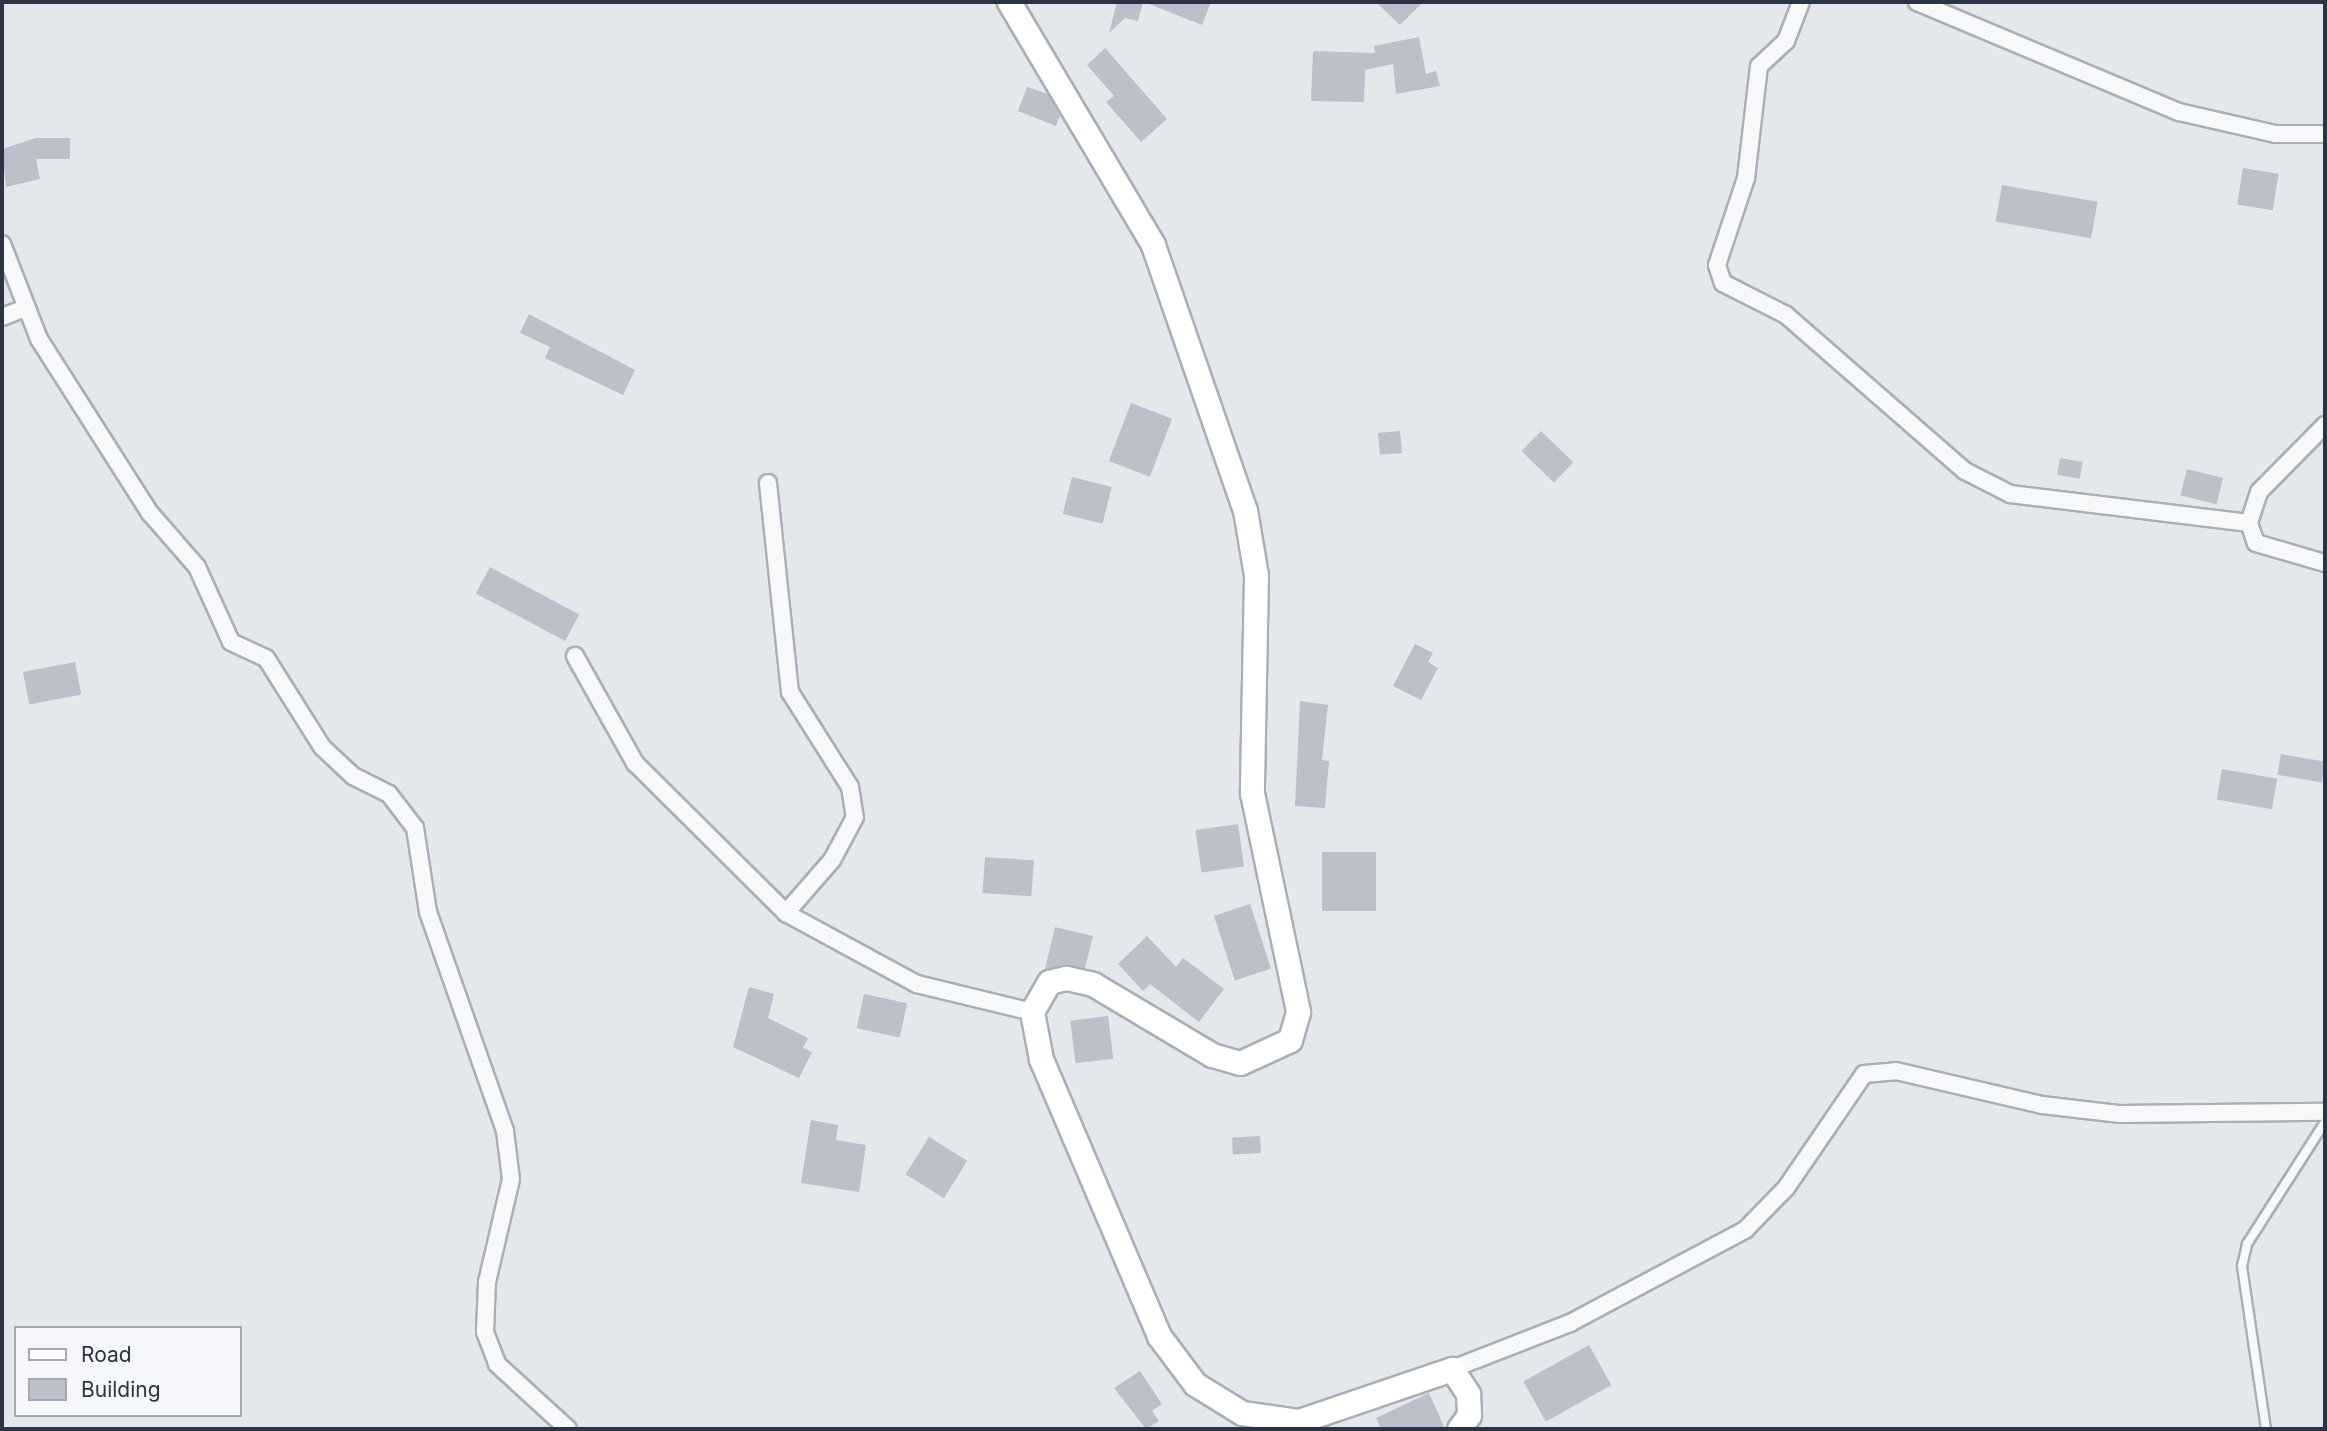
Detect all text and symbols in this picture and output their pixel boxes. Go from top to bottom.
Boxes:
legend [14,1326,242,1417]
text: Road [81,1342,132,1367]
text: Building [81,1377,161,1402]

